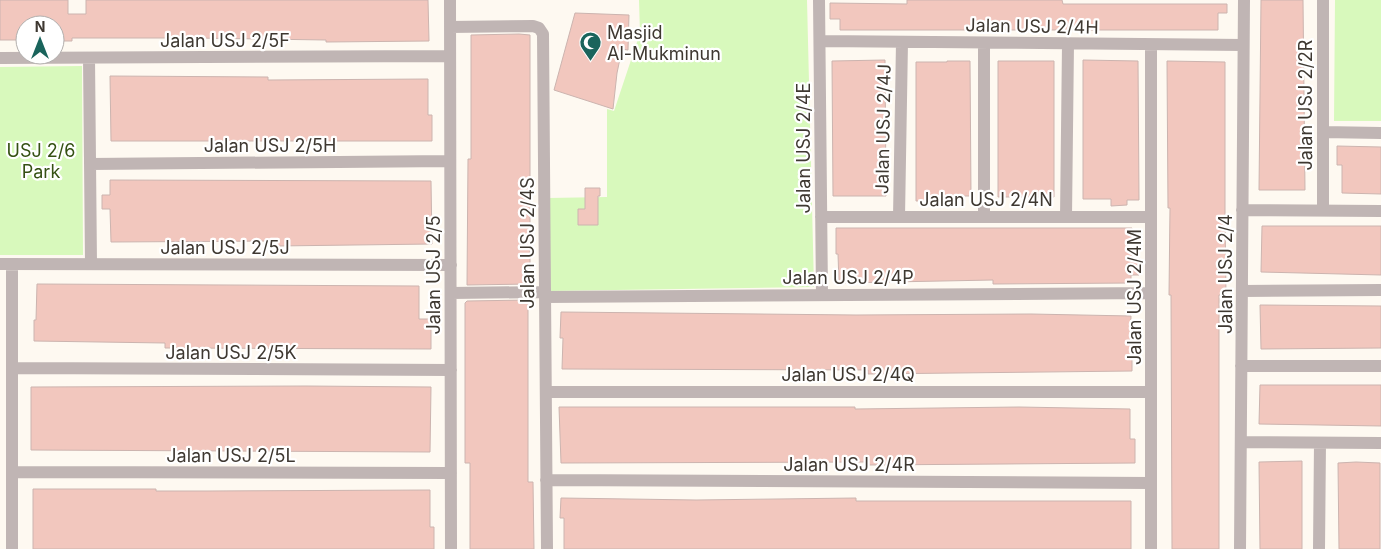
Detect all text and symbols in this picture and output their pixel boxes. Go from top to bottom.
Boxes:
street label: Jalan USJ 2/4H [965,14,1099,38]
north arrow [15,15,65,65]
text: N [35,18,45,35]
place label: Masjid Al-Mukminun [607,22,721,64]
street label: Jalan USJ 2/5F [160,30,290,51]
mosque icon: Masjid Al-Mukminun [579,30,603,61]
street label: Jalan USJ 2/2R [1295,39,1316,170]
street label: Jalan USJ 2/4J [871,64,895,194]
street label: Jalan USJ 2/4E [793,83,814,213]
street label: Jalan USJ 2/5H [204,135,336,156]
park label: USJ 2/6 Park [7,140,75,182]
street label: Jalan USJ 2/4S [517,177,538,309]
street label: Jalan USJ 2/4N [919,189,1053,210]
street label: Jalan USJ 2/4 [1215,214,1236,334]
street label: Jalan USJ 2/5 [423,215,444,335]
street label: Jalan USJ 2/4M [1124,229,1145,365]
street label: Jalan USJ 2/5J [160,237,290,258]
street label: Jalan USJ 2/4P [782,267,914,288]
street label: Jalan USJ 2/5K [165,342,297,363]
street label: Jalan USJ 2/4Q [781,364,915,385]
street label: Jalan USJ 2/5L [166,445,296,466]
street label: Jalan USJ 2/4R [783,454,915,475]

